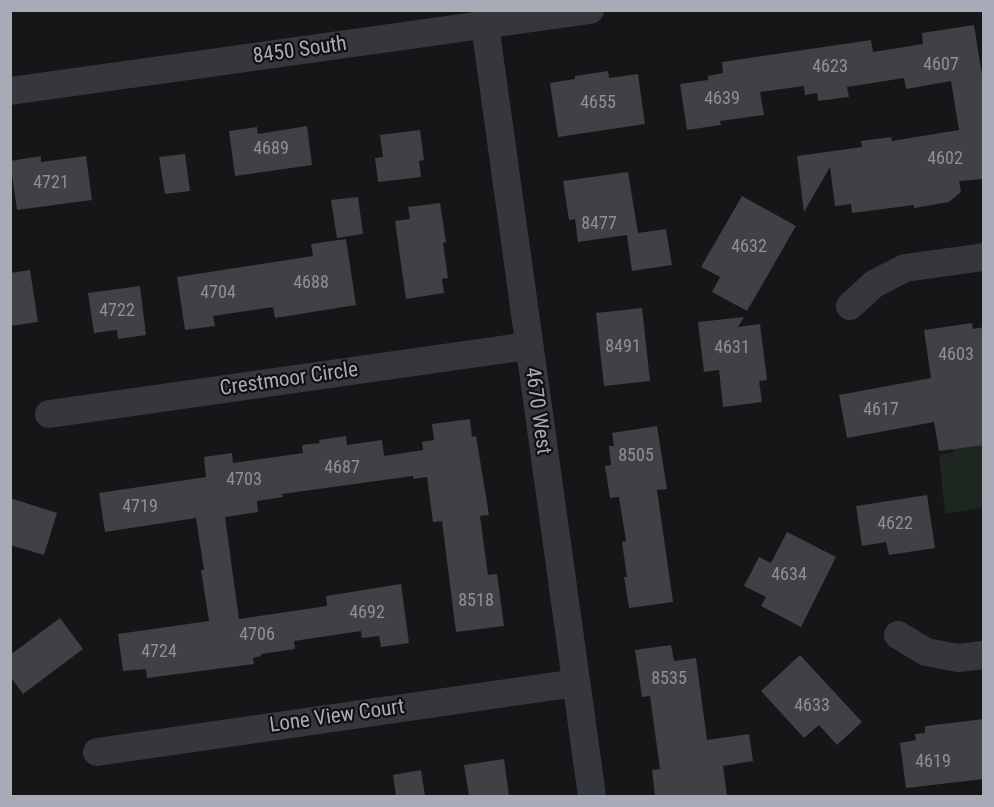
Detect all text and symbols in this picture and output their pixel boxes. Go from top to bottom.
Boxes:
street label: 8450 South [252,32,348,70]
house number: 4607 [923,54,959,76]
house number: 4623 [812,56,848,78]
house number: 4639 [704,88,740,110]
house number: 4655 [580,92,616,114]
house number: 4689 [253,138,289,160]
house number: 4602 [927,148,963,170]
house number: 4721 [33,172,69,194]
house number: 8477 [581,213,617,235]
house number: 4632 [731,236,767,258]
house number: 4688 [293,272,329,294]
house number: 4704 [200,282,236,304]
house number: 4722 [99,300,135,322]
house number: 8491 [605,336,641,358]
house number: 4631 [714,337,750,359]
house number: 4603 [938,344,974,366]
street label: Crestmoor Circle [218,358,360,402]
street label: 4670 West [518,366,556,456]
house number: 4617 [863,399,899,421]
house number: 8505 [618,445,654,467]
house number: 4687 [324,457,360,479]
house number: 4703 [226,469,262,491]
house number: 4719 [122,496,158,518]
house number: 4622 [877,513,913,535]
house number: 4634 [771,564,807,586]
house number: 8518 [458,590,494,612]
house number: 4692 [349,602,385,624]
house number: 4706 [239,624,275,646]
house number: 4724 [141,641,177,663]
house number: 8535 [651,668,687,690]
street label: Lone View Court [268,695,406,739]
house number: 4633 [794,695,830,717]
house number: 4619 [915,751,951,773]

